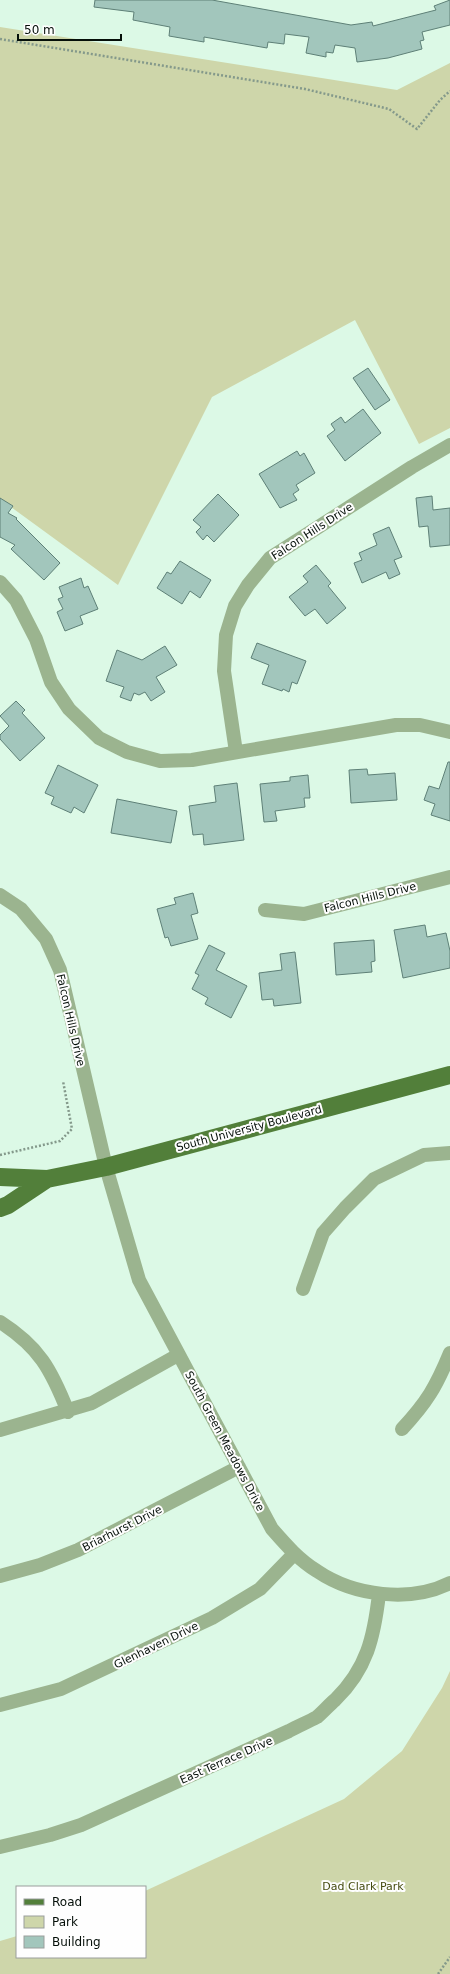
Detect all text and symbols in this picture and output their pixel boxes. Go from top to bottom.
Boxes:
scale bar [18,16,121,42]
text: 50 m [24,23,55,37]
street label: Falcon Hills Drive [269,500,356,563]
street label: Falcon Hills Drive [323,880,418,915]
street label: Falcon Hills Drive [54,973,88,1068]
street label: South University Boulevard [175,1103,323,1154]
street label: South Green Meadows Drive [182,1369,267,1514]
street label: Briarhurst Drive [80,1503,164,1554]
street label: Glenhaven Drive [112,1619,201,1671]
street label: East Terrace Drive [178,1734,275,1787]
park label: Dad Clark Park [322,1880,404,1893]
legend [16,1886,146,1958]
text: Road [52,1895,82,1909]
text: Park [52,1915,78,1929]
text: Building [52,1935,101,1949]

